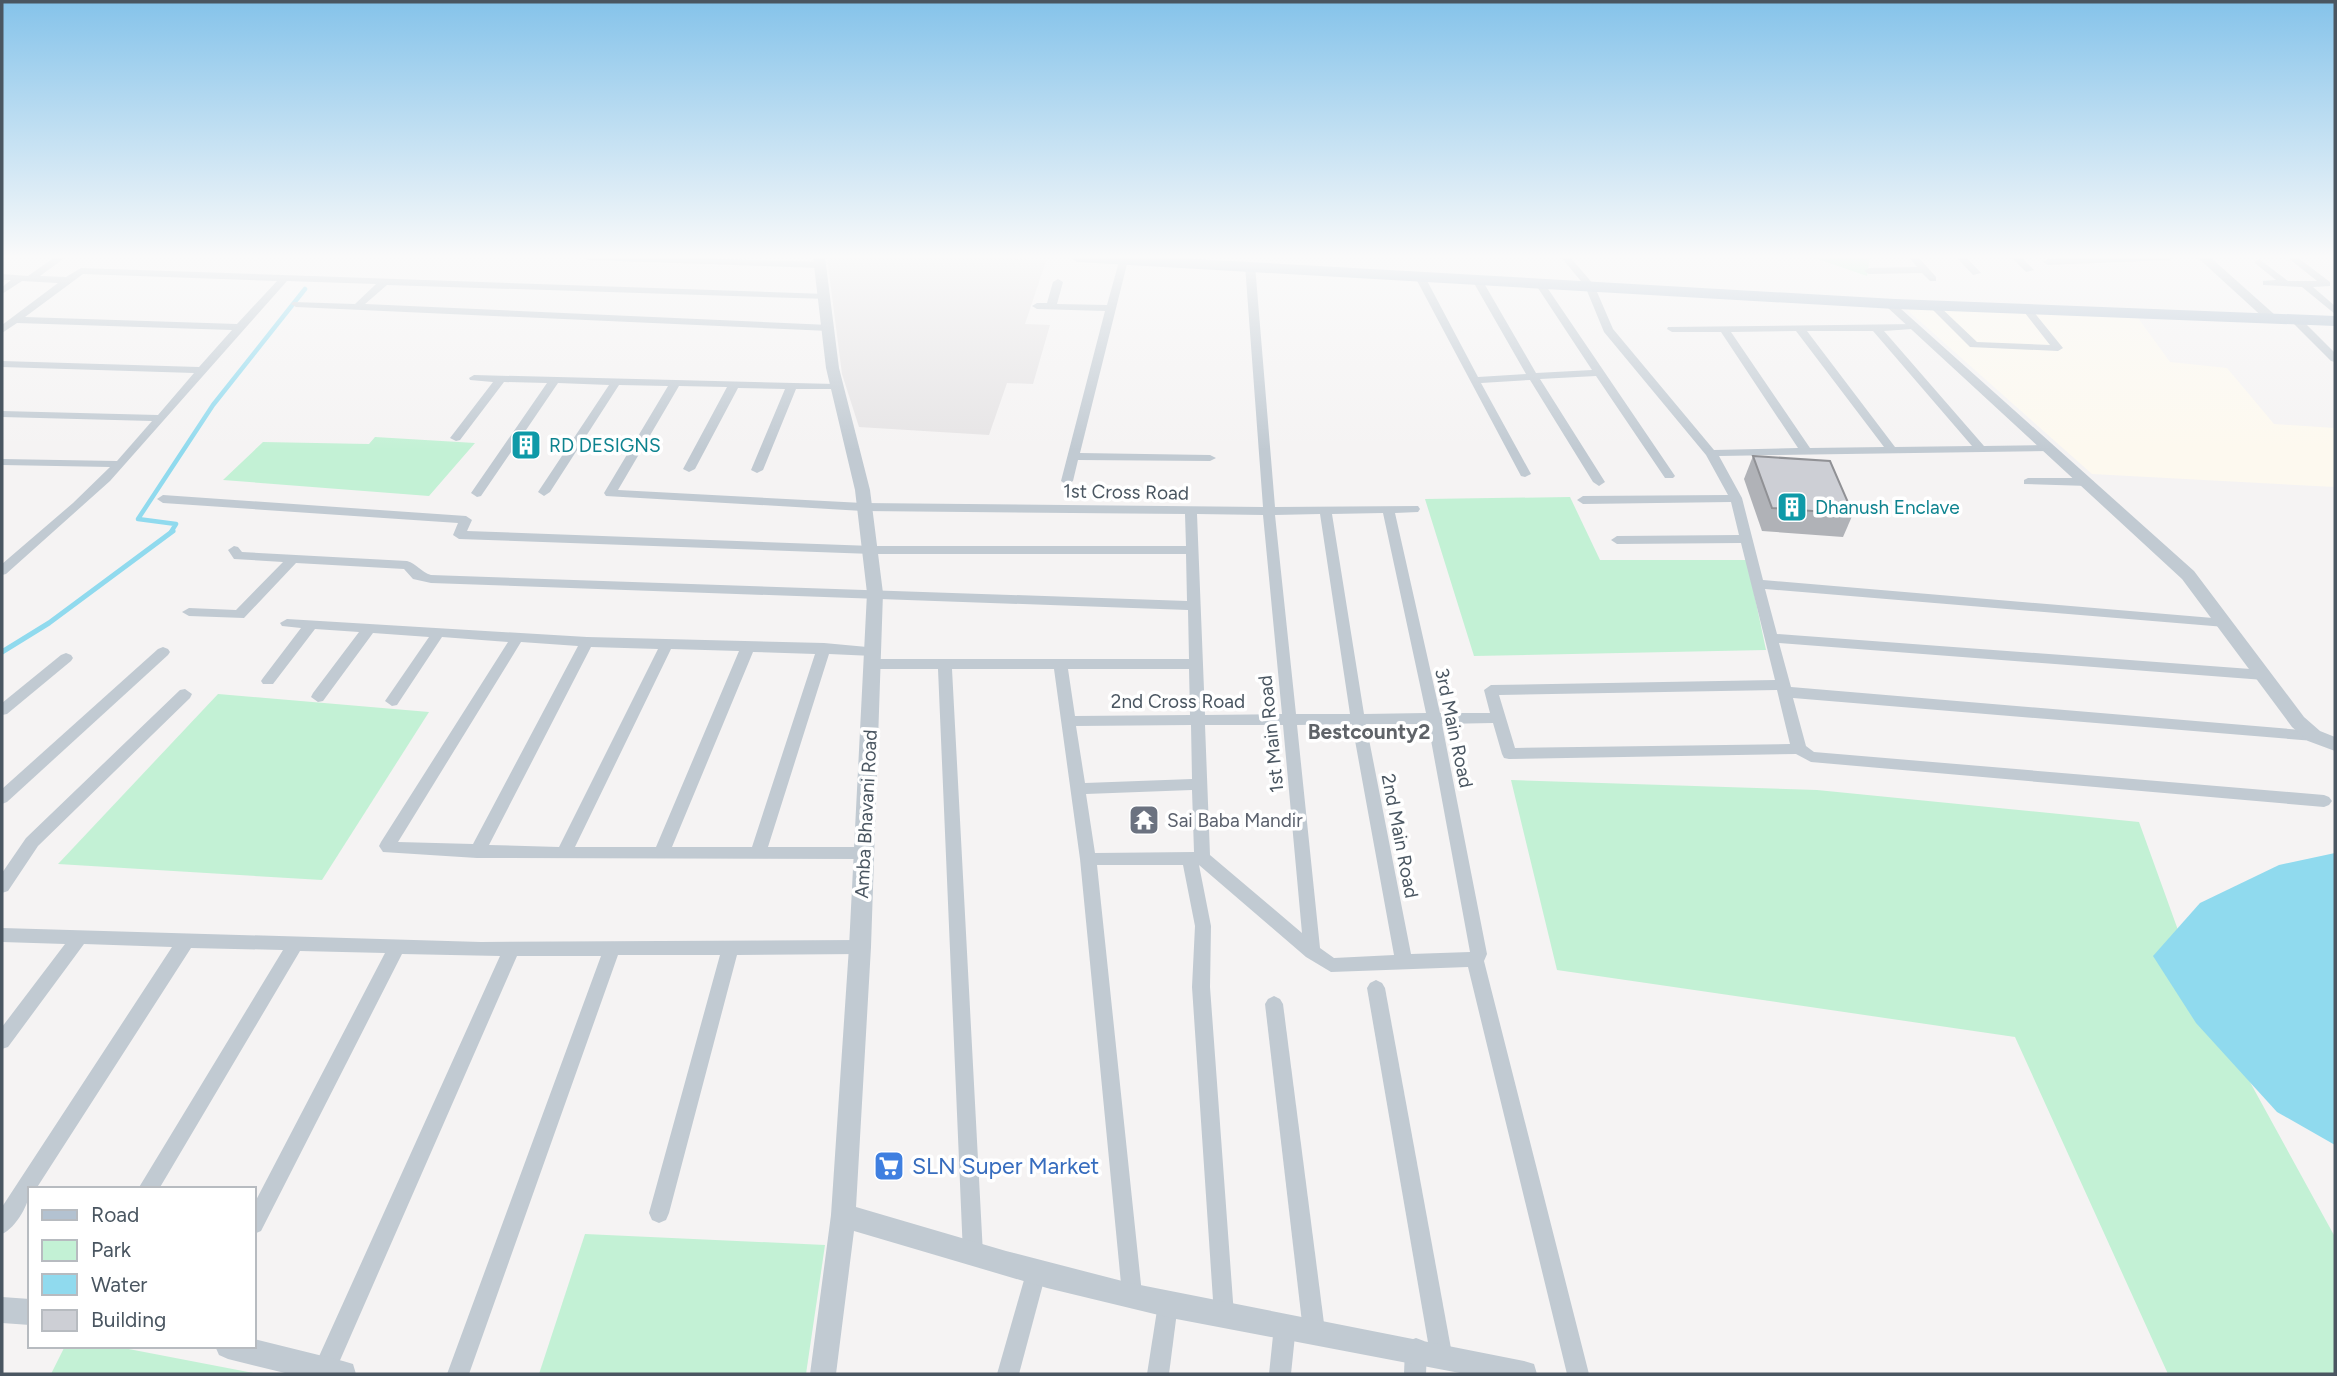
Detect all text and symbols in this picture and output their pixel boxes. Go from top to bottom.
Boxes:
building icon: RD DESIGNS [509,428,543,462]
place label: RD DESIGNS [549,434,661,457]
street label: 1st Cross Road [1063,479,1189,505]
building icon: Dhanush Enclave [1775,490,1809,524]
place label: Dhanush Enclave [1815,496,1960,519]
street label: 3rd Main Road [1430,666,1478,790]
street label: 1st Main Road [1253,674,1289,794]
street label: 2nd Cross Road [1111,690,1245,713]
district label: Bestcounty2 [1308,719,1430,744]
street label: Amba Bhavani Road [850,729,882,899]
street label: 2nd Main Road [1377,772,1423,900]
temple icon: Sai Baba Mandir [1127,803,1161,837]
place label: Sai Baba Mandir [1167,809,1303,832]
supermarket icon: SLN Super Market [872,1149,906,1183]
place label: SLN Super Market [912,1152,1099,1180]
legend [28,1187,256,1348]
text: Road [91,1202,139,1227]
text: Park [91,1237,132,1262]
text: Water [91,1272,147,1297]
text: Building [91,1307,166,1332]

